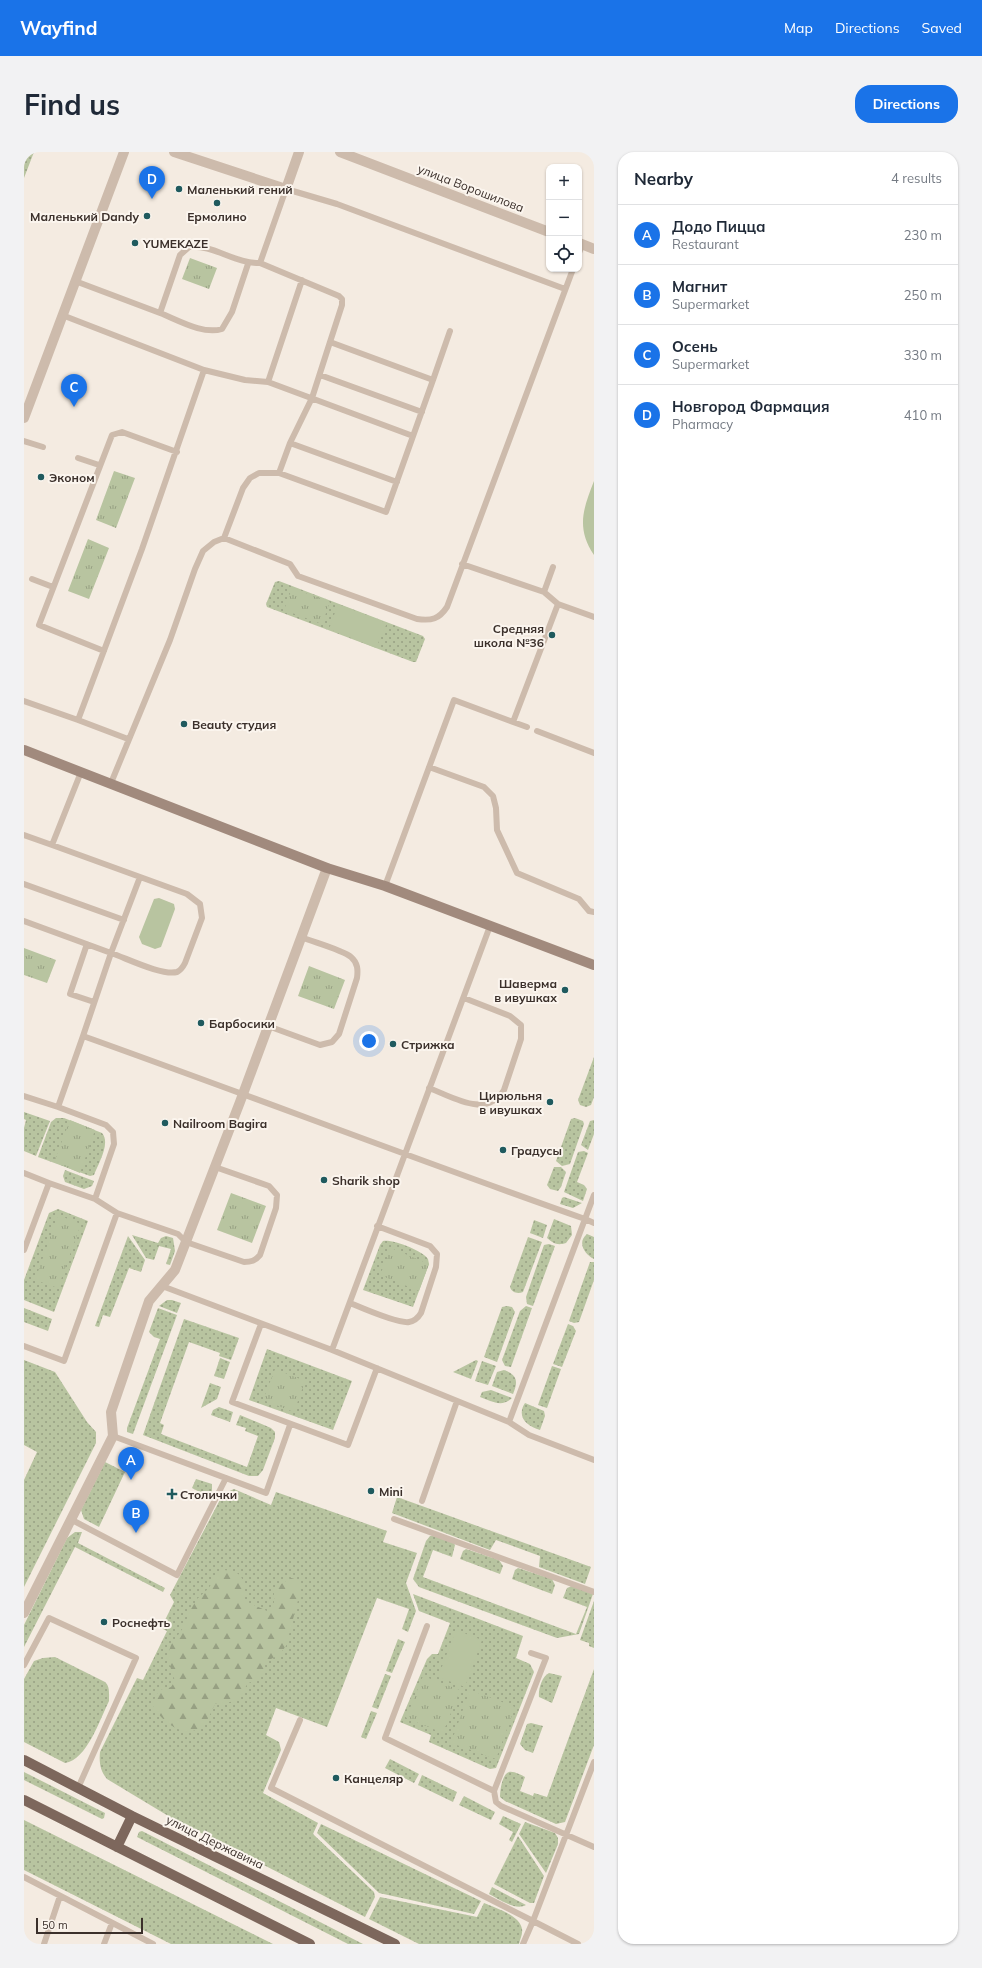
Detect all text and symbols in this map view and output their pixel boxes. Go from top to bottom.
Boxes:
text: Wayfind [20,16,97,40]
text: Map [784,19,813,37]
text: Directions [835,19,900,37]
text: Saved [922,19,962,37]
button: Directions [855,85,958,123]
text: Find us [24,87,120,122]
street label: улица Ворошилова [416,161,526,215]
map controls [546,164,582,272]
button: + [546,164,582,200]
pin: D [139,166,165,199]
text: Nearby [634,168,693,189]
text: 4 results [891,170,942,186]
place label: Маленький гений [187,182,293,197]
marker: Маленький гений [174,184,184,194]
marker: Ермолино [212,198,222,208]
button: − [546,200,582,236]
place label: Маленький Dandy [30,209,139,224]
place label: Ермолино [187,209,247,224]
marker: Маленький Dandy [142,211,152,221]
text: Додо Пицца [672,217,765,236]
text: A [642,227,652,243]
text: 230 m [904,227,942,243]
place label: YUMEKAZE [142,236,208,251]
button: locate [546,236,582,272]
text: Restaurant [672,236,739,252]
marker: YUMEKAZE [130,238,140,248]
text: Магнит [672,277,727,296]
text: B [643,287,651,303]
text: 250 m [904,287,942,303]
text: Supermarket [672,296,749,312]
text: Осень [672,337,718,356]
text: C [643,347,651,363]
text: 330 m [904,347,942,363]
text: Supermarket [672,356,749,372]
pin: C [61,374,87,407]
text: Новгород Фармация [672,397,830,416]
text: D [642,407,652,423]
text: 410 m [904,407,942,423]
text: Pharmacy [672,416,733,432]
place label: Эконом [49,470,95,485]
marker: Эконом [36,472,46,482]
place label: Средняя школа №36 [474,621,544,650]
marker: Средняя школа №36 [547,630,557,640]
place label: Beauty студия [192,717,276,732]
marker: Beauty студия [179,719,189,729]
place label: Шаверма в ивушках [494,976,557,1005]
marker: Шаверма в ивушках [560,985,570,995]
place label: Барбосики [209,1016,275,1031]
marker: Барбосики [196,1018,206,1028]
your location [359,1031,379,1051]
place label: Стрижка [401,1037,455,1052]
marker: Стрижка [388,1039,398,1049]
place label: Цирюльня в ивушках [479,1088,542,1117]
marker: Цирюльня в ивушках [545,1097,555,1107]
place label: Nailroom Bagira [173,1116,267,1131]
marker: Nailroom Bagira [160,1118,170,1128]
place label: Градусы [511,1143,562,1158]
marker: Градусы [498,1145,508,1155]
place label: Sharik shop [332,1173,400,1188]
marker: Sharik shop [319,1175,329,1185]
pin: A [118,1447,144,1480]
place label: Mini [379,1484,403,1499]
marker: Mini [366,1486,376,1496]
place label: Столички [180,1487,237,1502]
marker: Столички [167,1489,177,1499]
pin: B [123,1500,149,1533]
place label: Роснефть [112,1615,171,1630]
marker: Роснефть [99,1617,109,1627]
place label: Канцеляр [344,1771,404,1786]
marker: Канцеляр [331,1773,341,1783]
street label: улица Державина [164,1812,266,1872]
scale bar [36,1916,143,1935]
text: 50 m [42,1918,68,1932]

